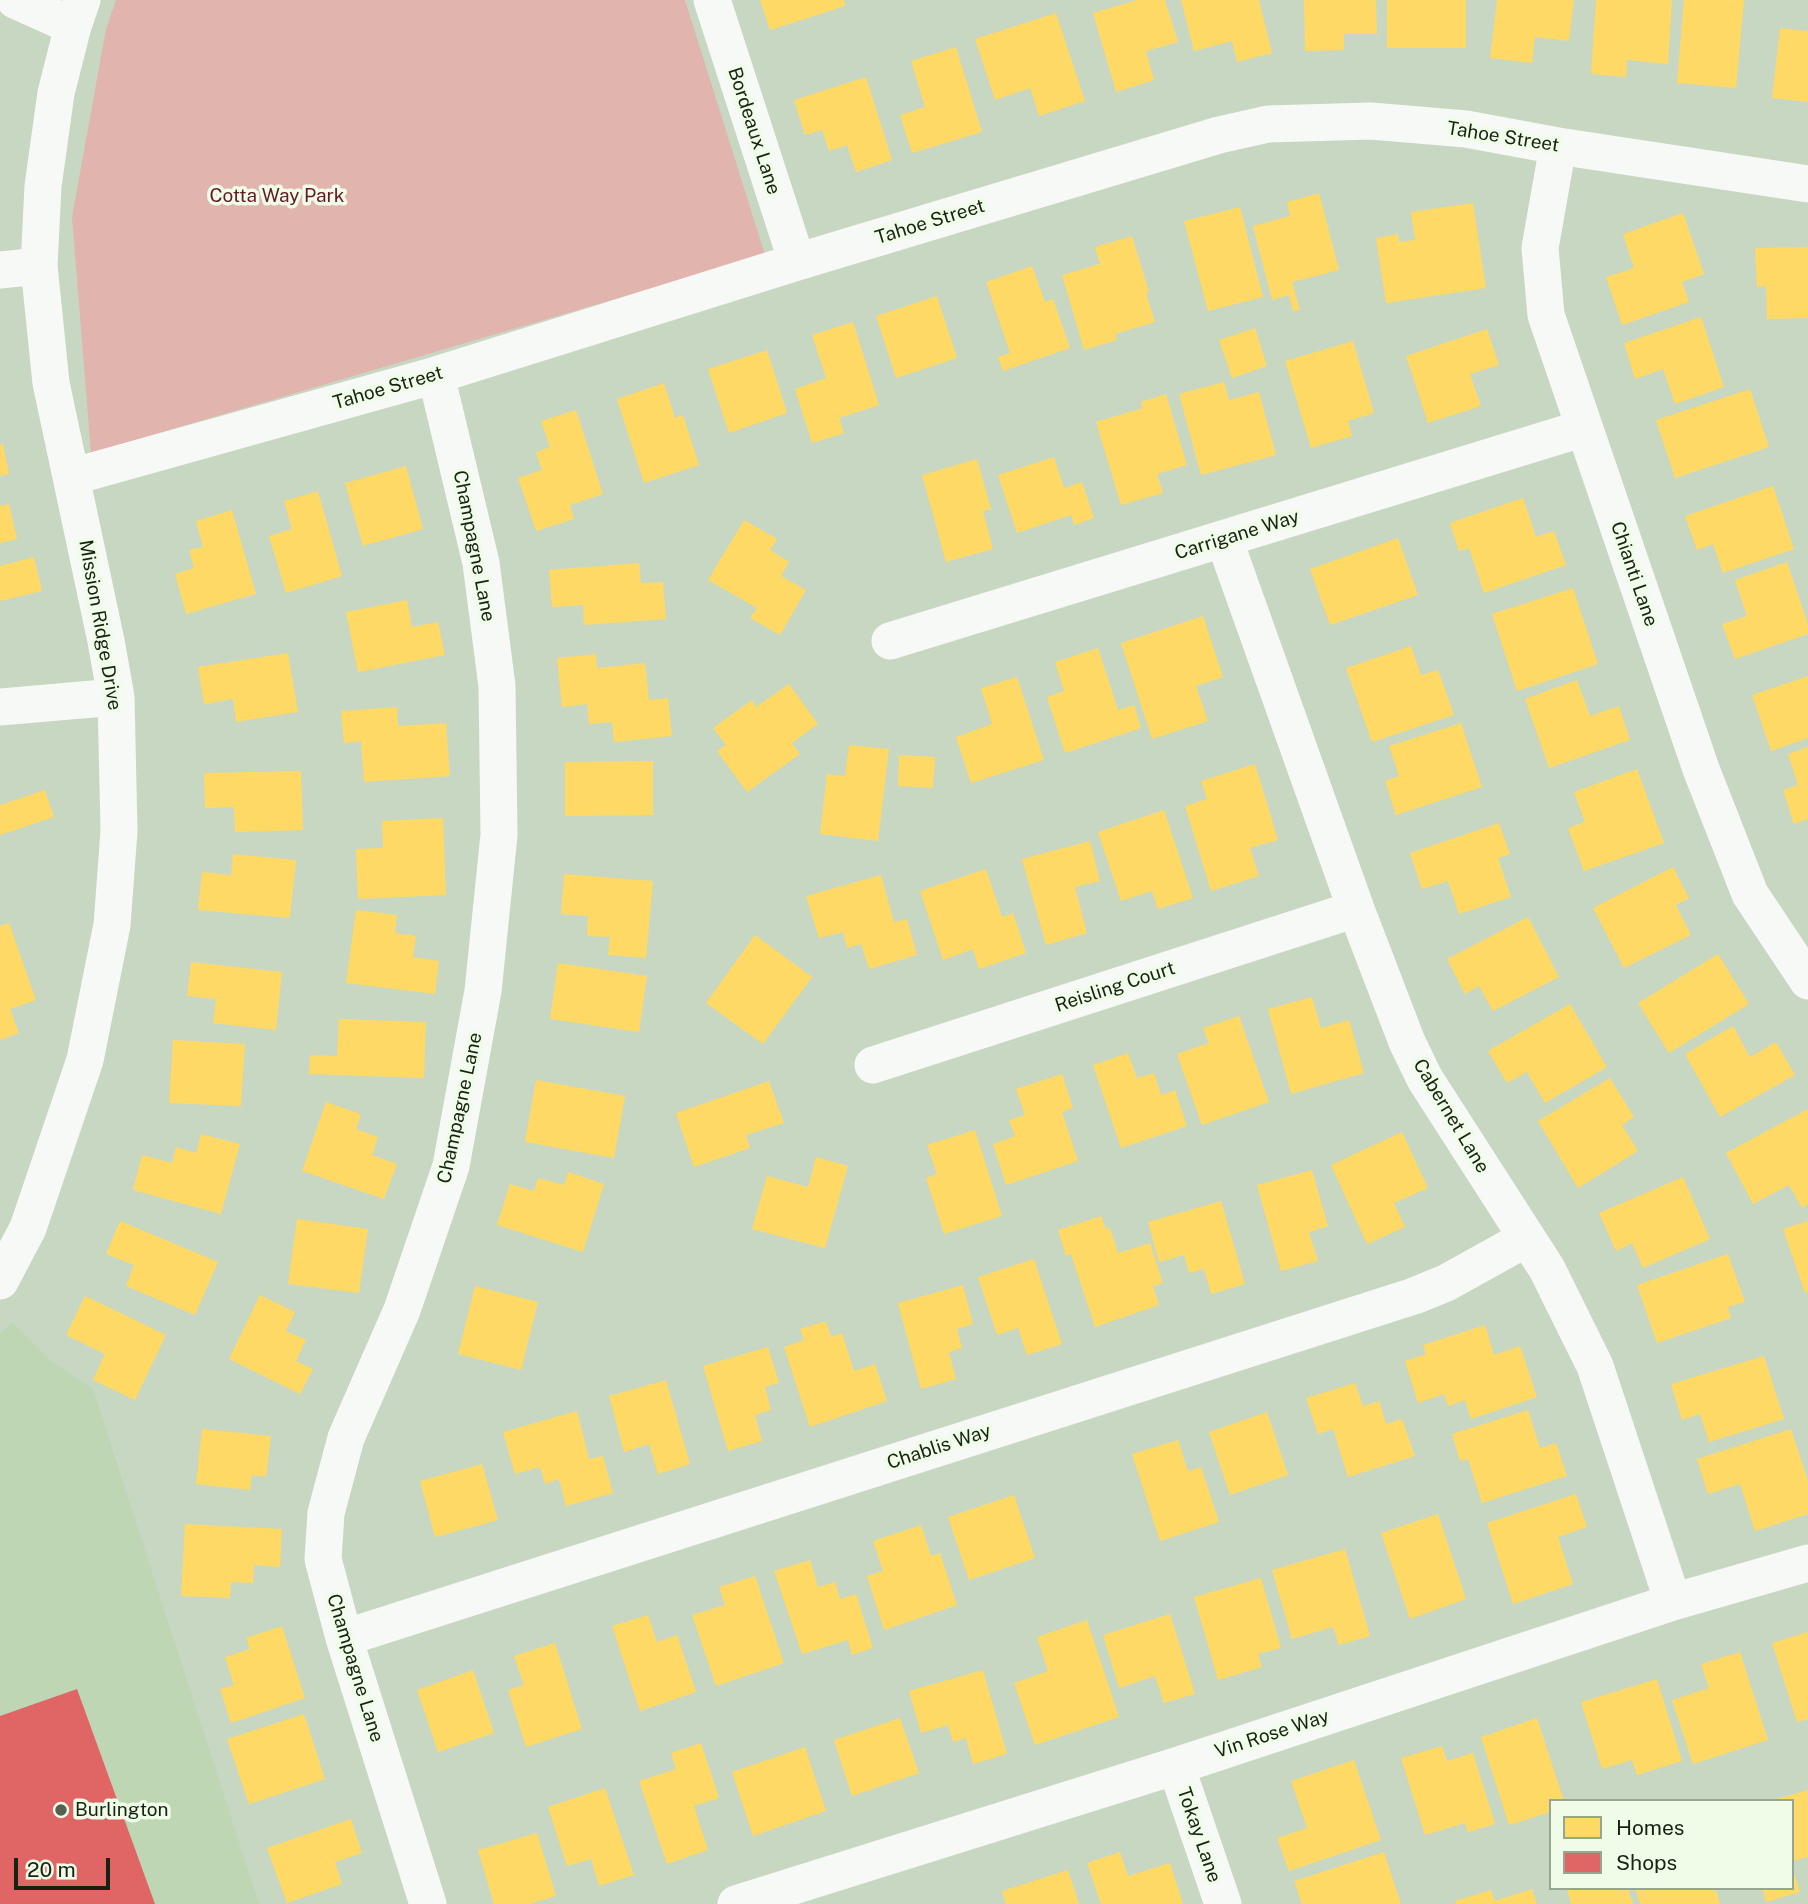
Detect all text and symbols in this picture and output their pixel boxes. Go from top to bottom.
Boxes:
street label: Bordeaux Lane [723,64,785,198]
street label: Tahoe Street [1445,117,1561,157]
park label: Cotta Way Park [209,185,345,207]
street label: Tahoe Street [873,195,987,249]
street label: Tahoe Street [330,361,446,415]
street label: Champagne Lane [448,468,500,624]
street label: Carrigane Way [1172,505,1302,565]
street label: Chianti Lane [1605,519,1663,629]
street label: Mission Ridge Drive [74,538,126,712]
street label: Reisling Court [1052,957,1178,1017]
street label: Champagne Lane [433,1030,487,1186]
street label: Cabernet Lane [1408,1055,1494,1177]
street label: Chablis Way [884,1419,994,1475]
street label: Champagne Lane [322,1591,388,1745]
street label: Vin Rose Way [1212,1705,1332,1763]
street label: Tokay Lane [1172,1784,1226,1886]
place label: Burlington [75,1799,169,1821]
legend [1549,1799,1794,1890]
marker: Burlington [53,1802,69,1818]
text: Homes [1616,1815,1684,1840]
scale bar [18,1844,114,1888]
text: Shops [1616,1850,1677,1875]
text: 20 m [27,1857,76,1882]

